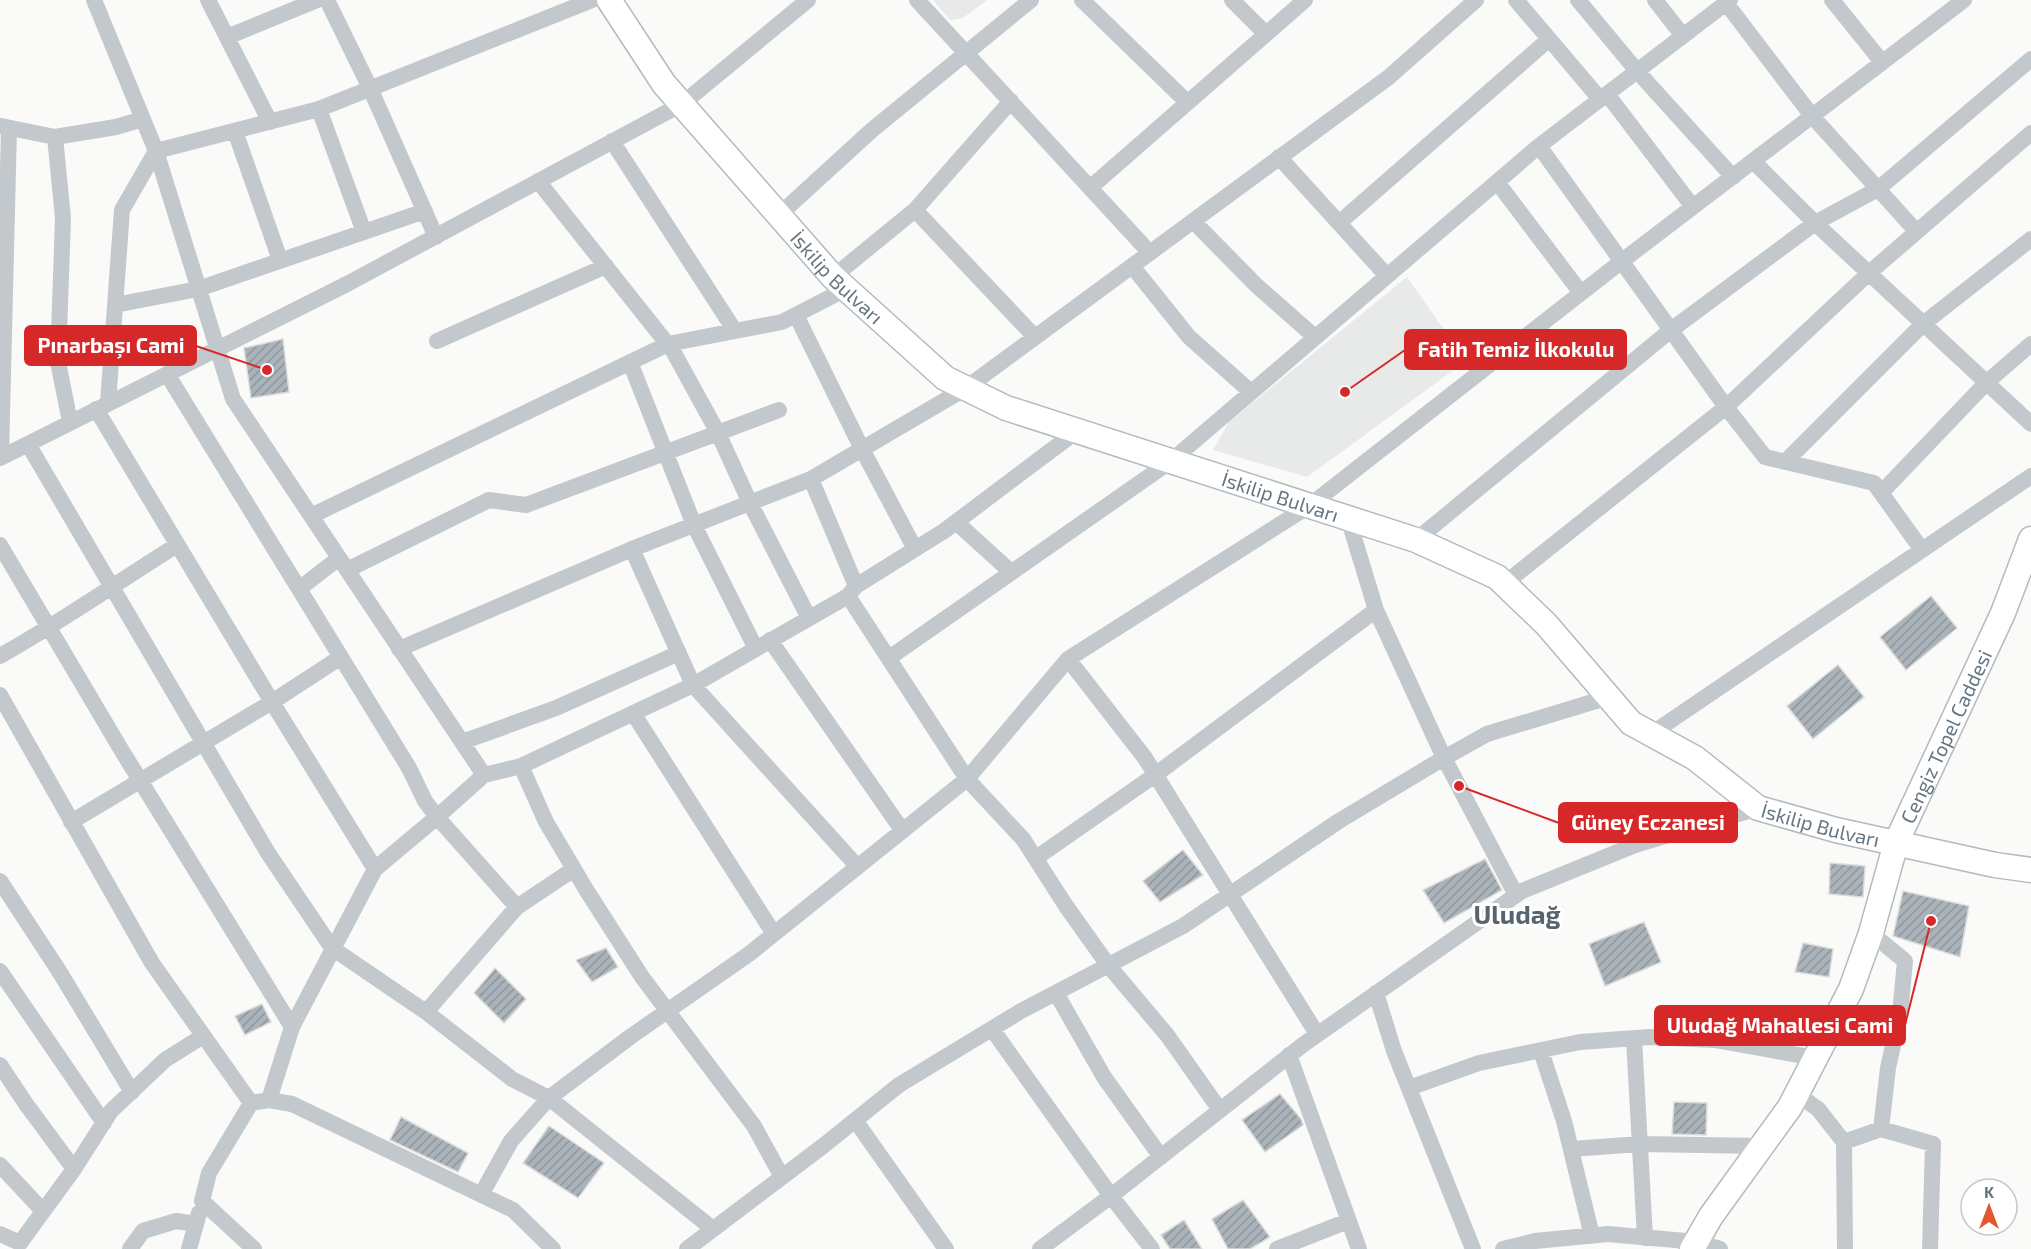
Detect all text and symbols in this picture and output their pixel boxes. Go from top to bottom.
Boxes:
street label: İskilip Bulvarı [786,226,888,329]
callout: Pınarbaşı Cami [25,326,196,365]
callout: Fatih Temiz İlkokulu [1405,330,1626,369]
text: Pınarbaşı Cami [38,332,184,359]
text: Fatih Temiz İlkokulu [1418,336,1614,361]
street label: İskilip Bulvarı [1219,466,1342,526]
street label: Cengiz Topel Caddesi [1895,646,1996,827]
street label: İskilip Bulvarı [1759,798,1882,851]
callout: Güney Eczanesi [1559,803,1737,842]
text: Güney Eczanesi [1571,809,1725,835]
district label: Uludağ [1473,898,1561,929]
callout: Uludağ Mahallesi Cami [1655,1006,1905,1045]
text: Uludağ Mahallesi Cami [1667,1012,1893,1037]
north arrow [1959,1177,2019,1237]
text: K [1984,1182,1995,1201]

